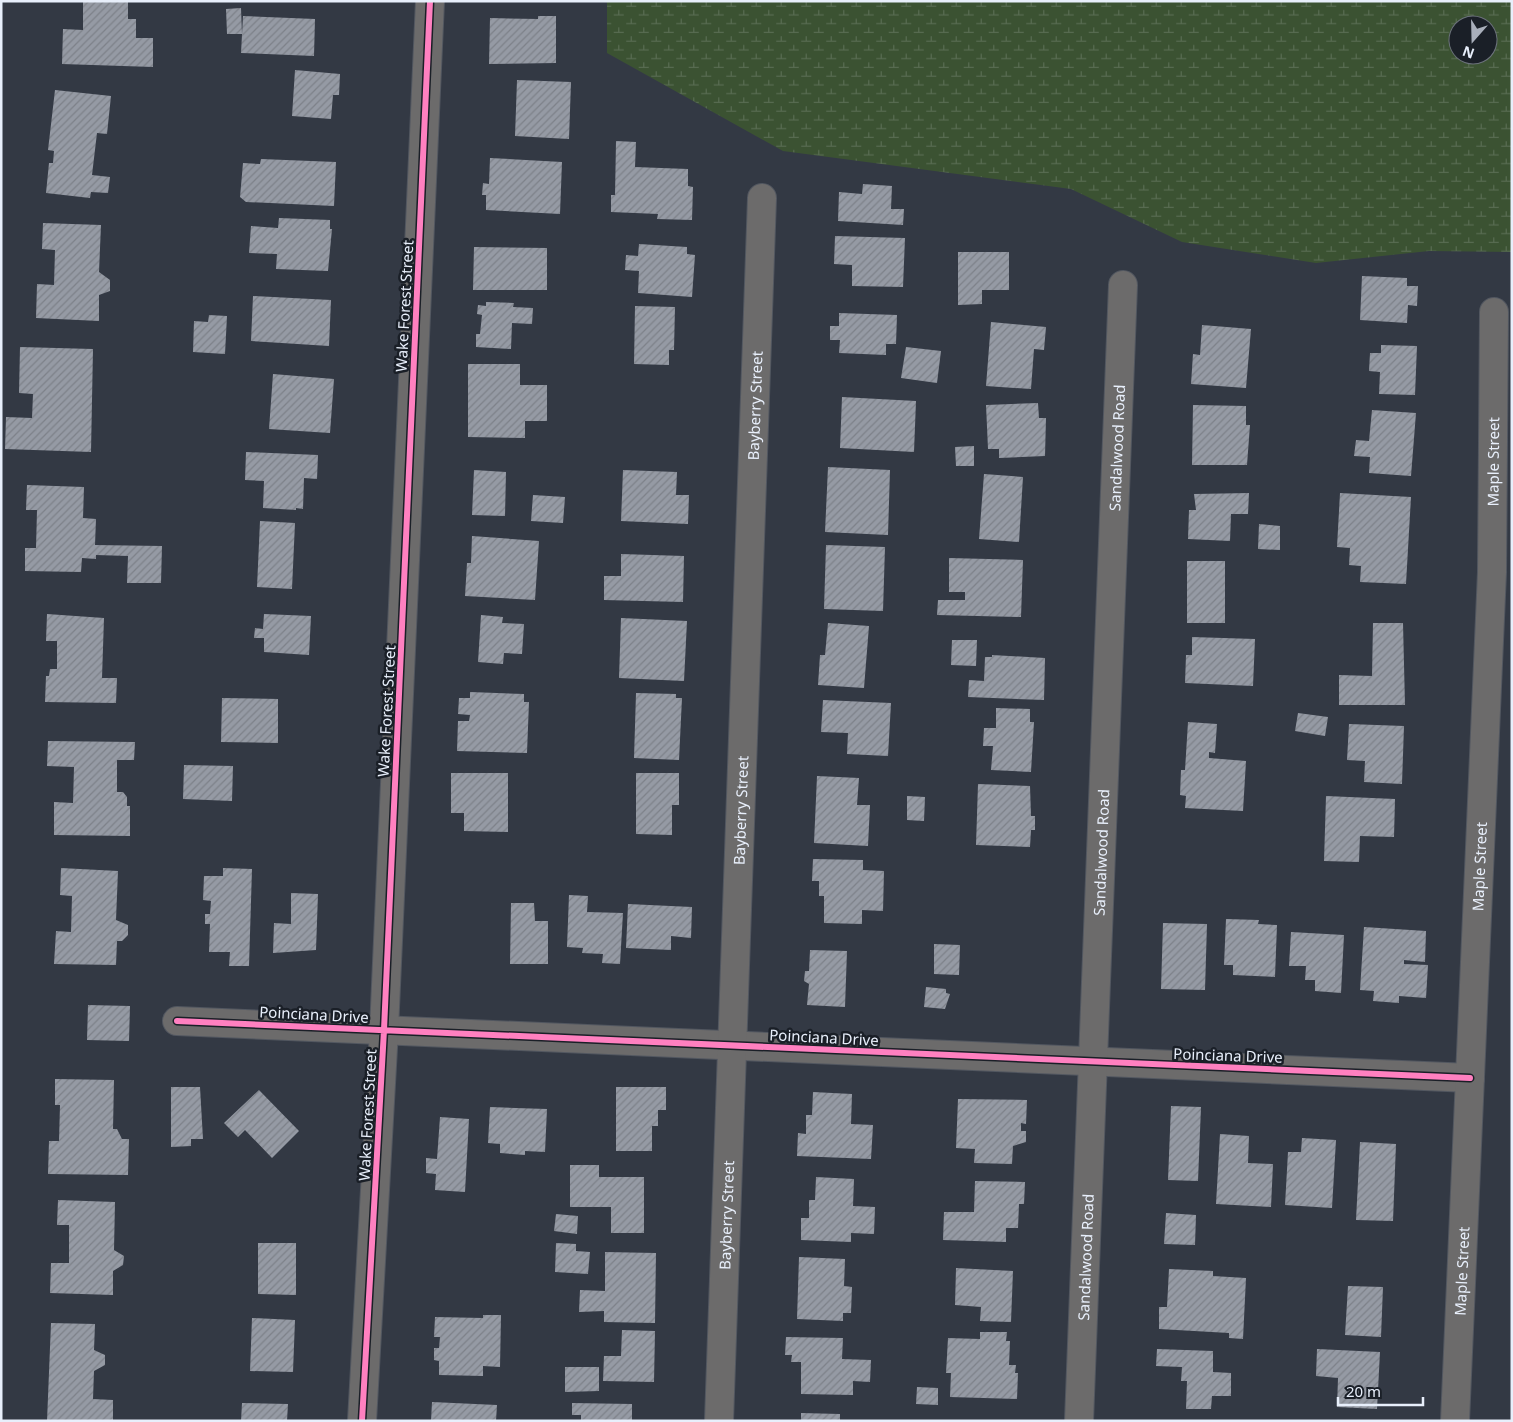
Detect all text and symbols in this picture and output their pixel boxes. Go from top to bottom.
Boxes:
north arrow [1448,15,1498,65]
text: N [1460,42,1477,64]
street label: Wake Forest Street [391,239,417,372]
street label: Bayberry Street [743,350,767,461]
street label: Sandalwood Road [1104,384,1129,511]
street label: Maple Street [1483,416,1503,507]
street label: Wake Forest Street [373,644,399,777]
street label: Bayberry Street [729,755,752,865]
street label: Sandalwood Road [1089,789,1113,916]
street label: Maple Street [1467,821,1491,912]
street label: Poinciana Drive [259,1001,369,1027]
street label: Poinciana Drive [769,1024,879,1050]
street label: Poinciana Drive [1173,1043,1283,1067]
street label: Wake Forest Street [354,1048,380,1181]
street label: Bayberry Street [714,1160,738,1270]
street label: Sandalwood Road [1073,1193,1098,1321]
street label: Maple Street [1450,1225,1473,1316]
scale bar [1338,1374,1423,1406]
text: 20 m [1346,1381,1381,1401]

